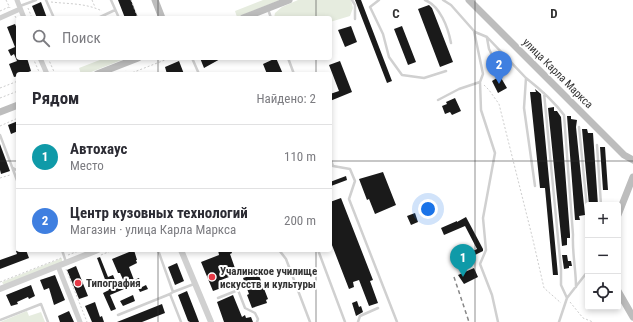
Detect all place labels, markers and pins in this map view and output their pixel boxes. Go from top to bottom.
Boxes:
pin: 2 [486,51,512,84]
pin: 1 [450,244,476,277]
place label: Учалинское училище искусств и культуры [220,265,317,291]
marker: Учалинское училище искусств и культуры [207,272,217,282]
place label: Типография [86,277,141,290]
marker: Типография [73,278,83,288]

